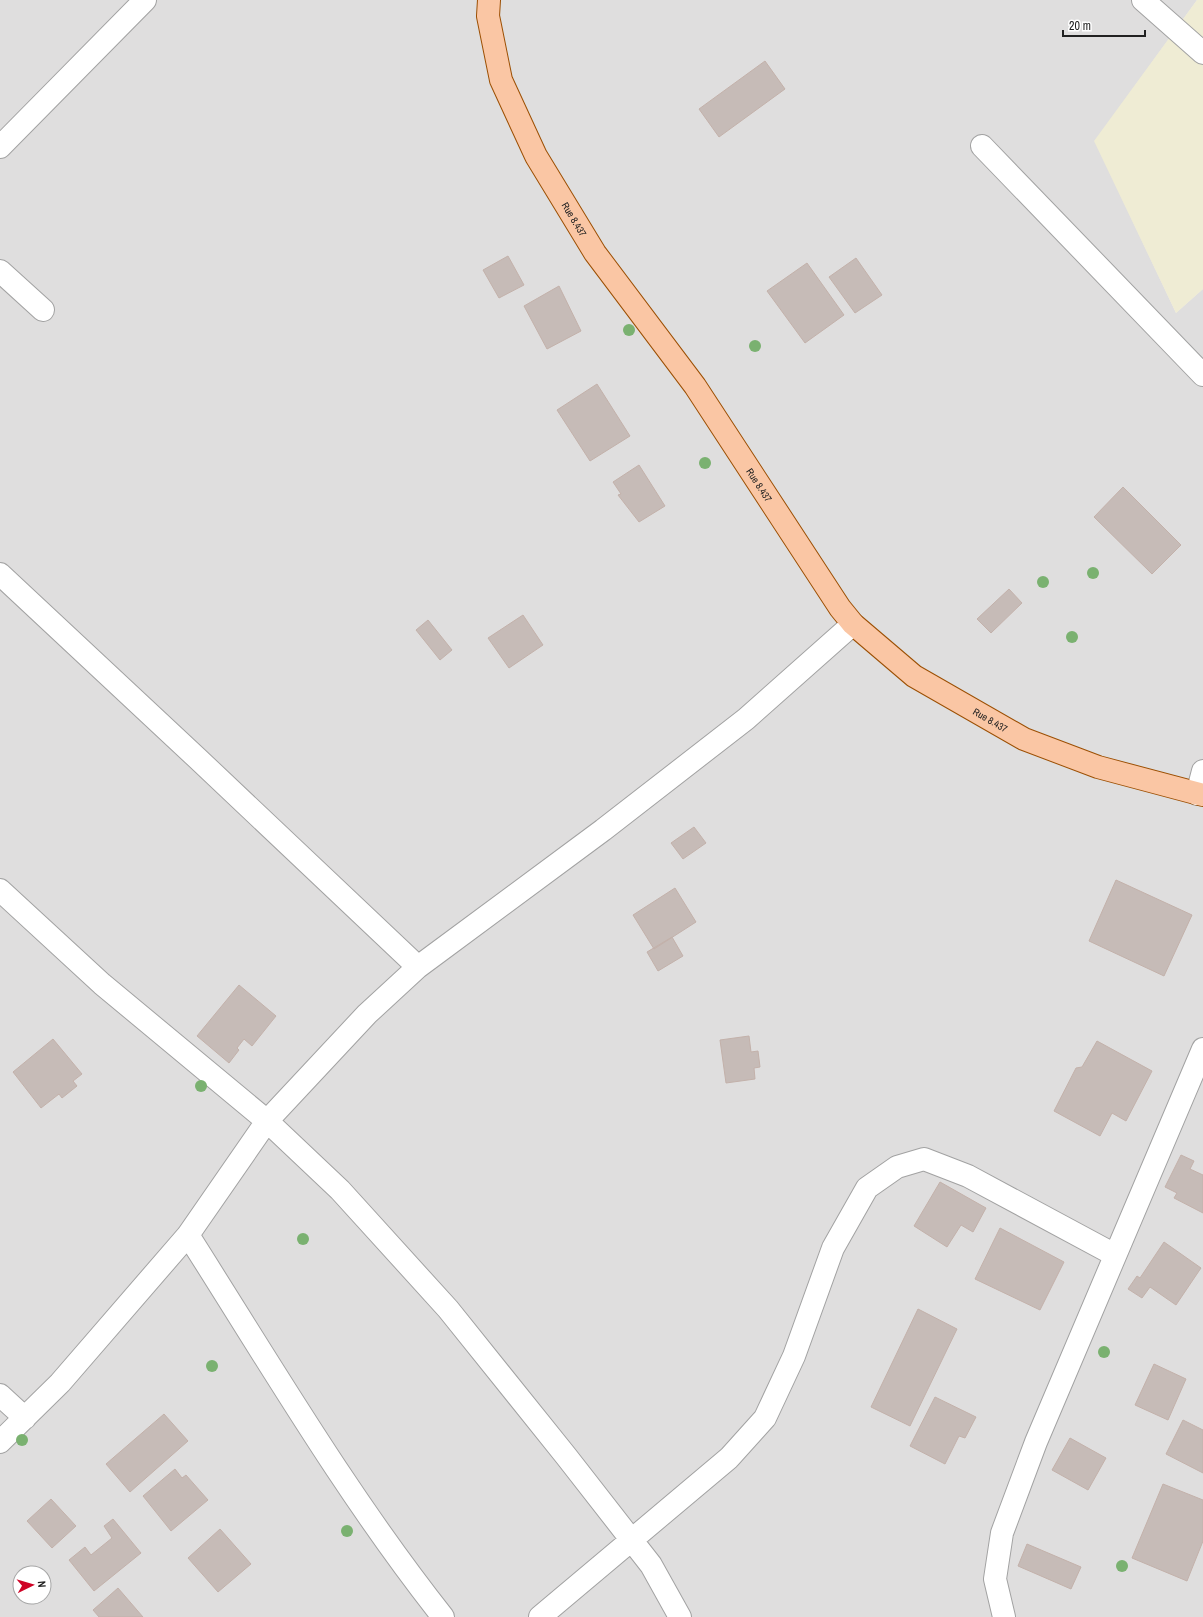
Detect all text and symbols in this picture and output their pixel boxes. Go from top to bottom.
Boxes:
scale bar [1063,12,1145,38]
text: 20 m [1069,18,1091,34]
street label: Rue 8.437 [559,200,590,239]
street label: Rue 8.437 [743,466,775,505]
street label: Rue 8.437 [971,705,1010,735]
north arrow [12,1565,52,1605]
text: N [35,1580,49,1588]

